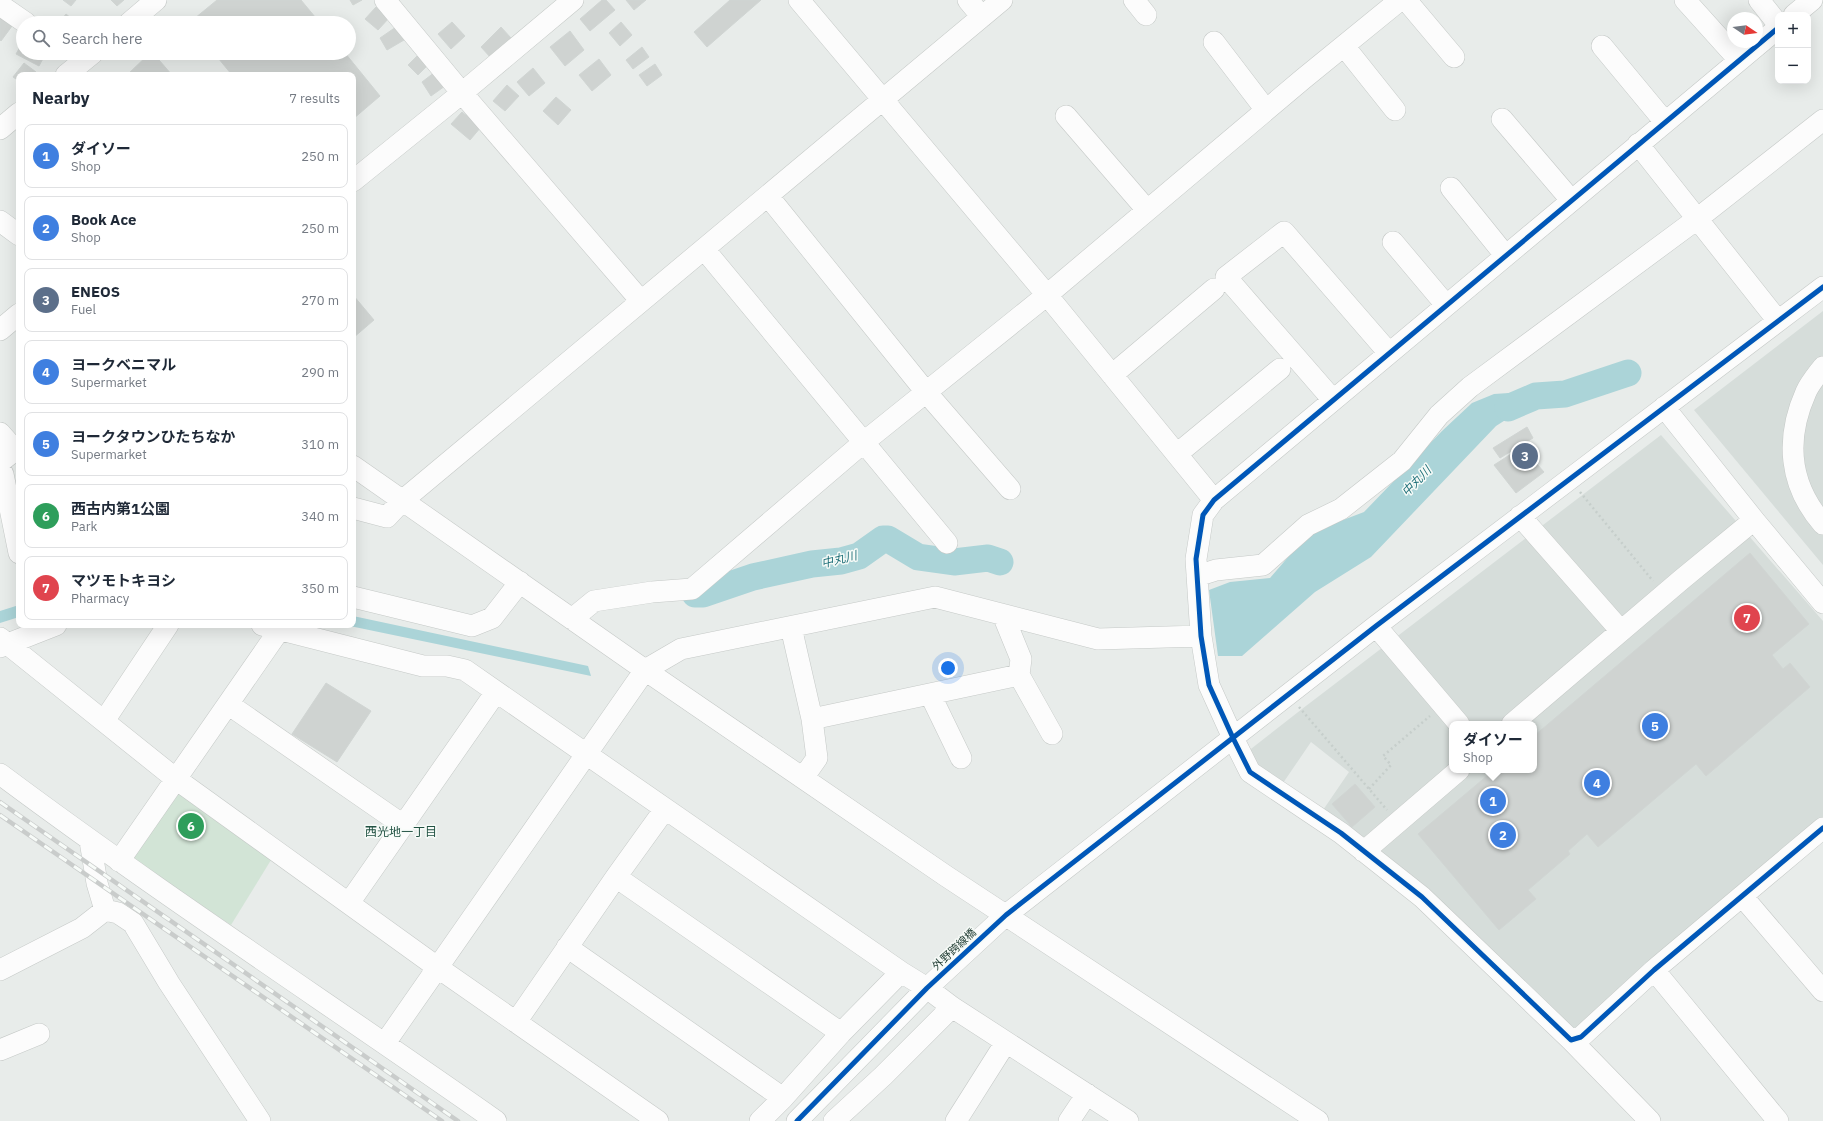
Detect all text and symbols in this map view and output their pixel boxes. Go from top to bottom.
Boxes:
north arrow [1727,12,1763,48]
map controls [1775,12,1811,84]
button: + [1775,12,1811,48]
search box [16,16,356,60]
icon: search [30,27,52,49]
text: Search here [62,29,142,48]
button: − [1775,48,1811,84]
text: Nearby [32,87,90,109]
text: 7 results [289,90,340,107]
text: ダイソー [71,139,131,158]
text: 1 [42,148,50,165]
text: 250 m [301,148,339,165]
text: Shop [71,158,101,175]
text: Book Ace [71,210,137,229]
text: 2 [42,220,50,237]
text: 250 m [301,220,339,237]
text: Shop [71,229,101,246]
text: ENEOS [71,282,120,301]
text: 3 [42,292,50,309]
text: 270 m [301,292,339,309]
text: Fuel [71,301,96,318]
text: ヨークベニマル [71,355,176,374]
text: 4 [42,364,50,381]
text: 290 m [301,364,339,381]
text: Supermarket [71,374,147,391]
text: ヨークタウンひたちなか [71,427,235,446]
text: 5 [42,436,50,453]
text: 310 m [301,436,339,453]
pin: 3 [1512,441,1538,471]
text: Supermarket [71,446,147,463]
water label: 中丸川 [1398,461,1435,499]
text: 西古内第1公園 [71,499,170,518]
text: 6 [42,508,50,525]
text: 340 m [301,508,339,525]
text: Park [71,518,97,535]
water label: 中丸川 [820,547,860,571]
text: マツモトキヨシ [71,571,176,590]
text: 7 [42,580,50,597]
text: 350 m [301,580,339,597]
text: Pharmacy [71,590,129,607]
pin: 7 [1734,603,1760,633]
your location [938,658,958,678]
pin: 5 [1642,711,1668,741]
popup [1449,721,1537,773]
text: ダイソー [1463,730,1523,749]
text: Shop [1463,749,1493,766]
pin: 4 [1584,768,1610,798]
pin: 1 [1480,786,1506,816]
pin: 6 [178,811,204,841]
pin: 2 [1490,820,1516,850]
district label: 西光地一丁目 [365,824,437,839]
street label: 外野跨線橋 [929,925,979,973]

